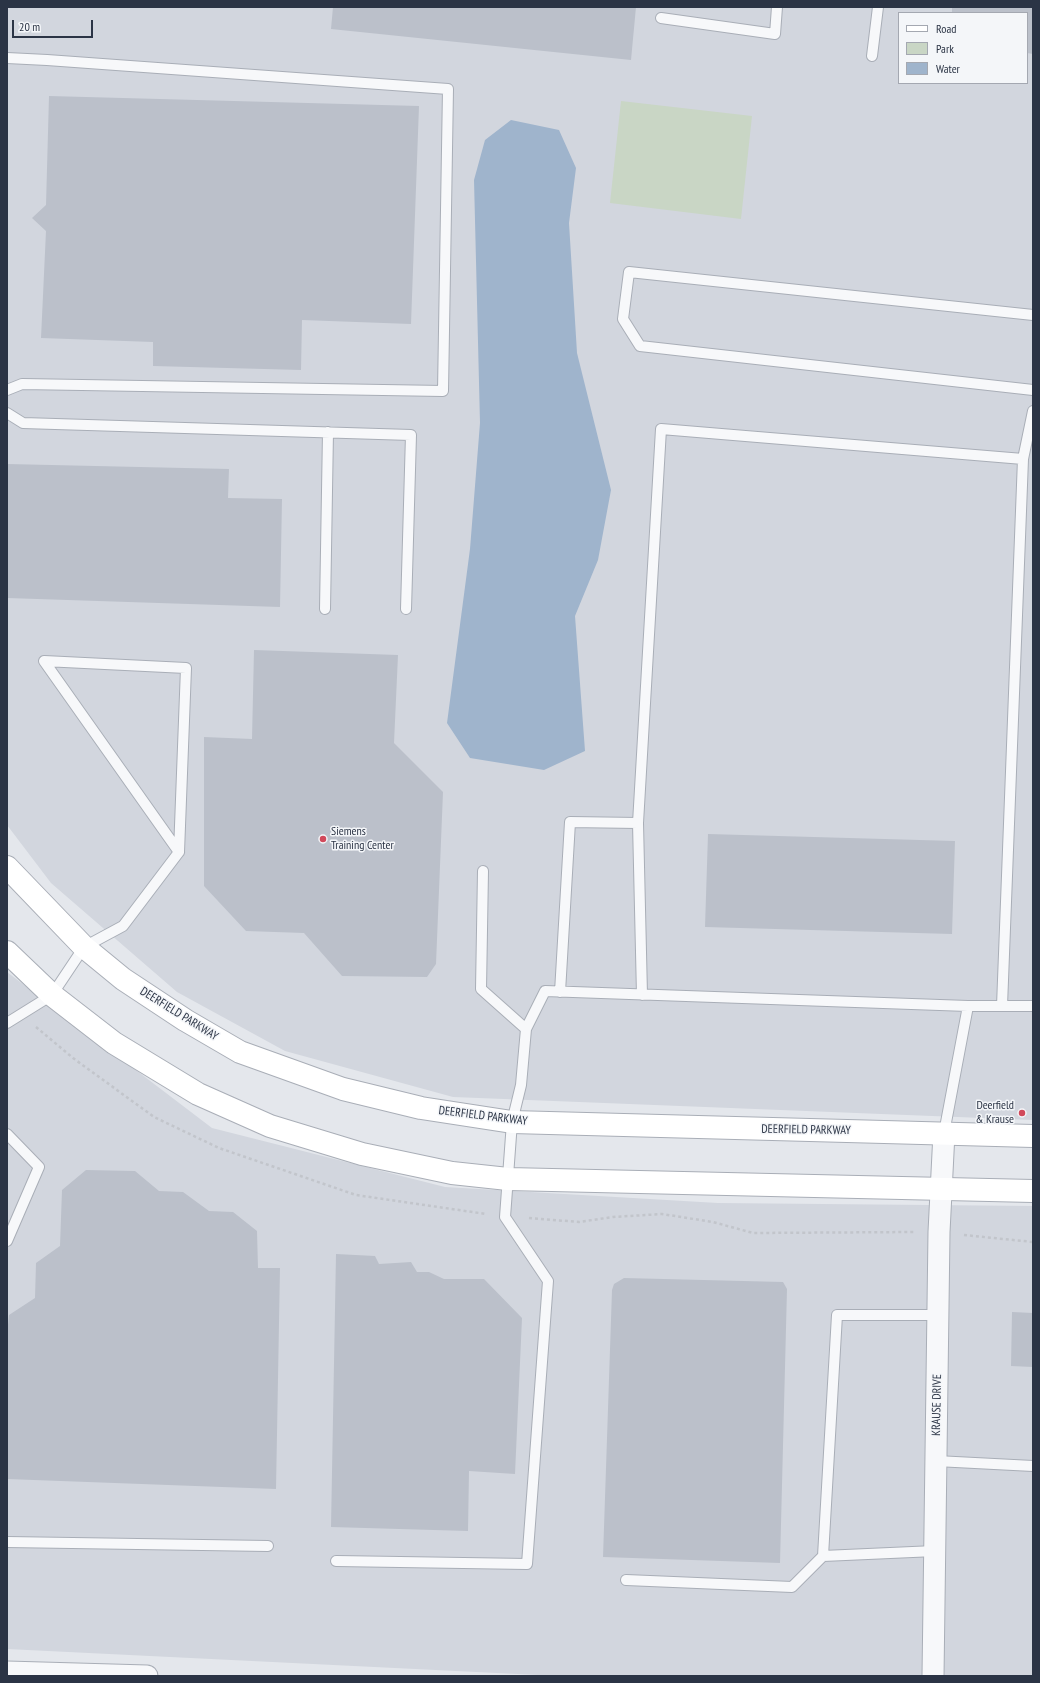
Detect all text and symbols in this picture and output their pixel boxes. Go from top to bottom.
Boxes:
scale bar [14,12,95,38]
legend [898,12,1028,84]
text: 20 m [19,19,40,34]
text: Road [936,21,956,36]
text: Park [936,41,954,56]
text: Water [936,61,960,76]
place label: Siemens Training Center [331,825,394,853]
marker: Siemens Training Center [318,834,328,844]
street label: DEERFIELD PARKWAY [137,984,221,1044]
place label: Deerfield & Krause [976,1099,1014,1127]
street label: DEERFIELD PARKWAY [438,1103,528,1129]
marker: Deerfield & Krause [1017,1108,1027,1118]
street label: DEERFIELD PARKWAY [761,1122,851,1138]
street label: KRAUSE DRIVE [929,1374,945,1436]

